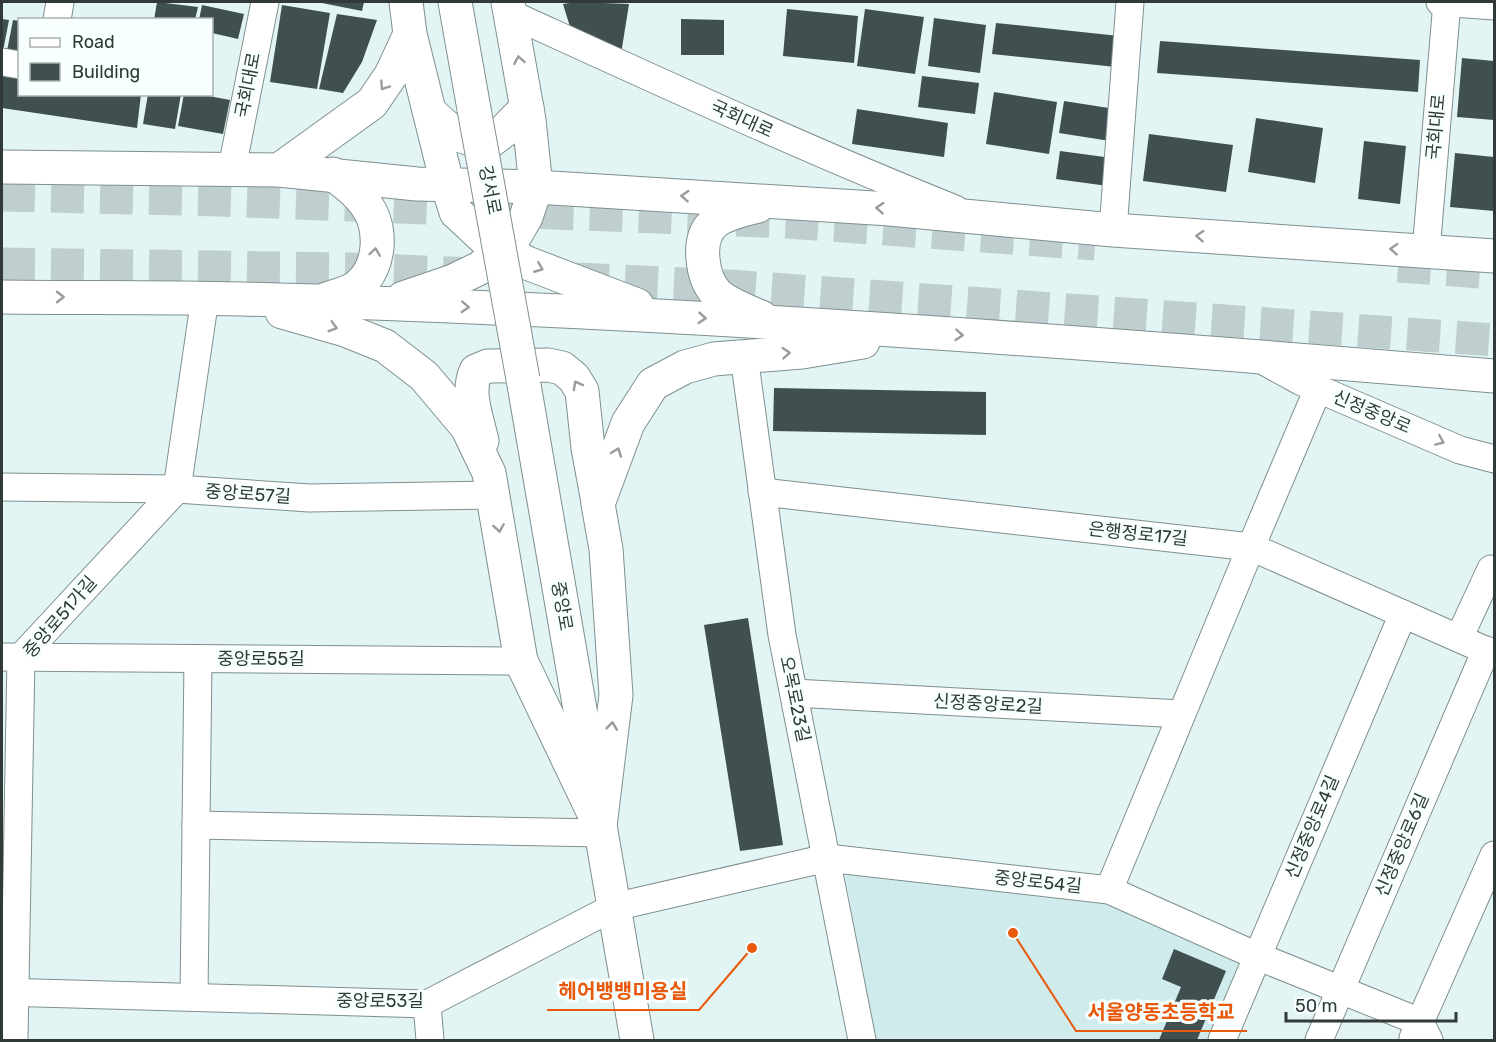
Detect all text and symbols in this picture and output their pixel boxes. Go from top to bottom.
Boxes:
legend [18,18,213,96]
text: Road [72,31,115,53]
street label: 국회대로 [231,50,265,120]
one-way arrow [513,56,525,65]
text: Building [72,61,140,83]
one-way arrow [380,79,391,90]
street label: 국회대로 [1422,93,1450,161]
street label: 국회대로 [707,95,777,143]
street label: 강서로 [474,164,506,216]
one-way arrow [681,190,690,203]
one-way arrow [875,202,884,215]
one-way arrow [1195,230,1204,243]
one-way arrow [1390,243,1399,256]
one-way arrow [369,247,381,256]
one-way arrow [533,261,544,273]
one-way arrow [55,291,64,303]
one-way arrow [460,301,469,314]
one-way arrow [697,312,706,325]
one-way arrow [327,320,338,332]
one-way arrow [955,328,964,341]
one-way arrow [782,346,791,359]
one-way arrow [573,381,584,391]
street label: 신정중앙로 [1330,386,1414,438]
one-way arrow [1434,434,1445,446]
one-way arrow [610,447,623,458]
street label: 중앙로57길 [204,480,292,508]
street label: 은행정로17길 [1087,518,1189,550]
one-way arrow [493,524,505,533]
street label: 중앙로51가길 [19,572,101,662]
street label: 중앙로 [547,580,577,632]
street label: 중앙로55길 [217,648,305,670]
street label: 오목로23길 [775,654,815,744]
street label: 신정중앙로2길 [933,690,1043,718]
one-way arrow [605,722,618,731]
street label: 신정중앙로4길 [1280,772,1344,882]
street label: 신정중앙로6길 [1370,790,1434,900]
street label: 중앙로54길 [993,866,1083,898]
callout: 헤어뱅뱅미용실 [547,972,699,1010]
text: 헤어뱅뱅미용실 [559,979,687,1003]
scale bar [1286,985,1456,1023]
street label: 중앙로53길 [336,990,424,1012]
callout: 서울양동초등학교 [1076,993,1247,1031]
text: 50 m [1295,995,1338,1017]
text: 서울양동초등학교 [1087,1000,1235,1024]

